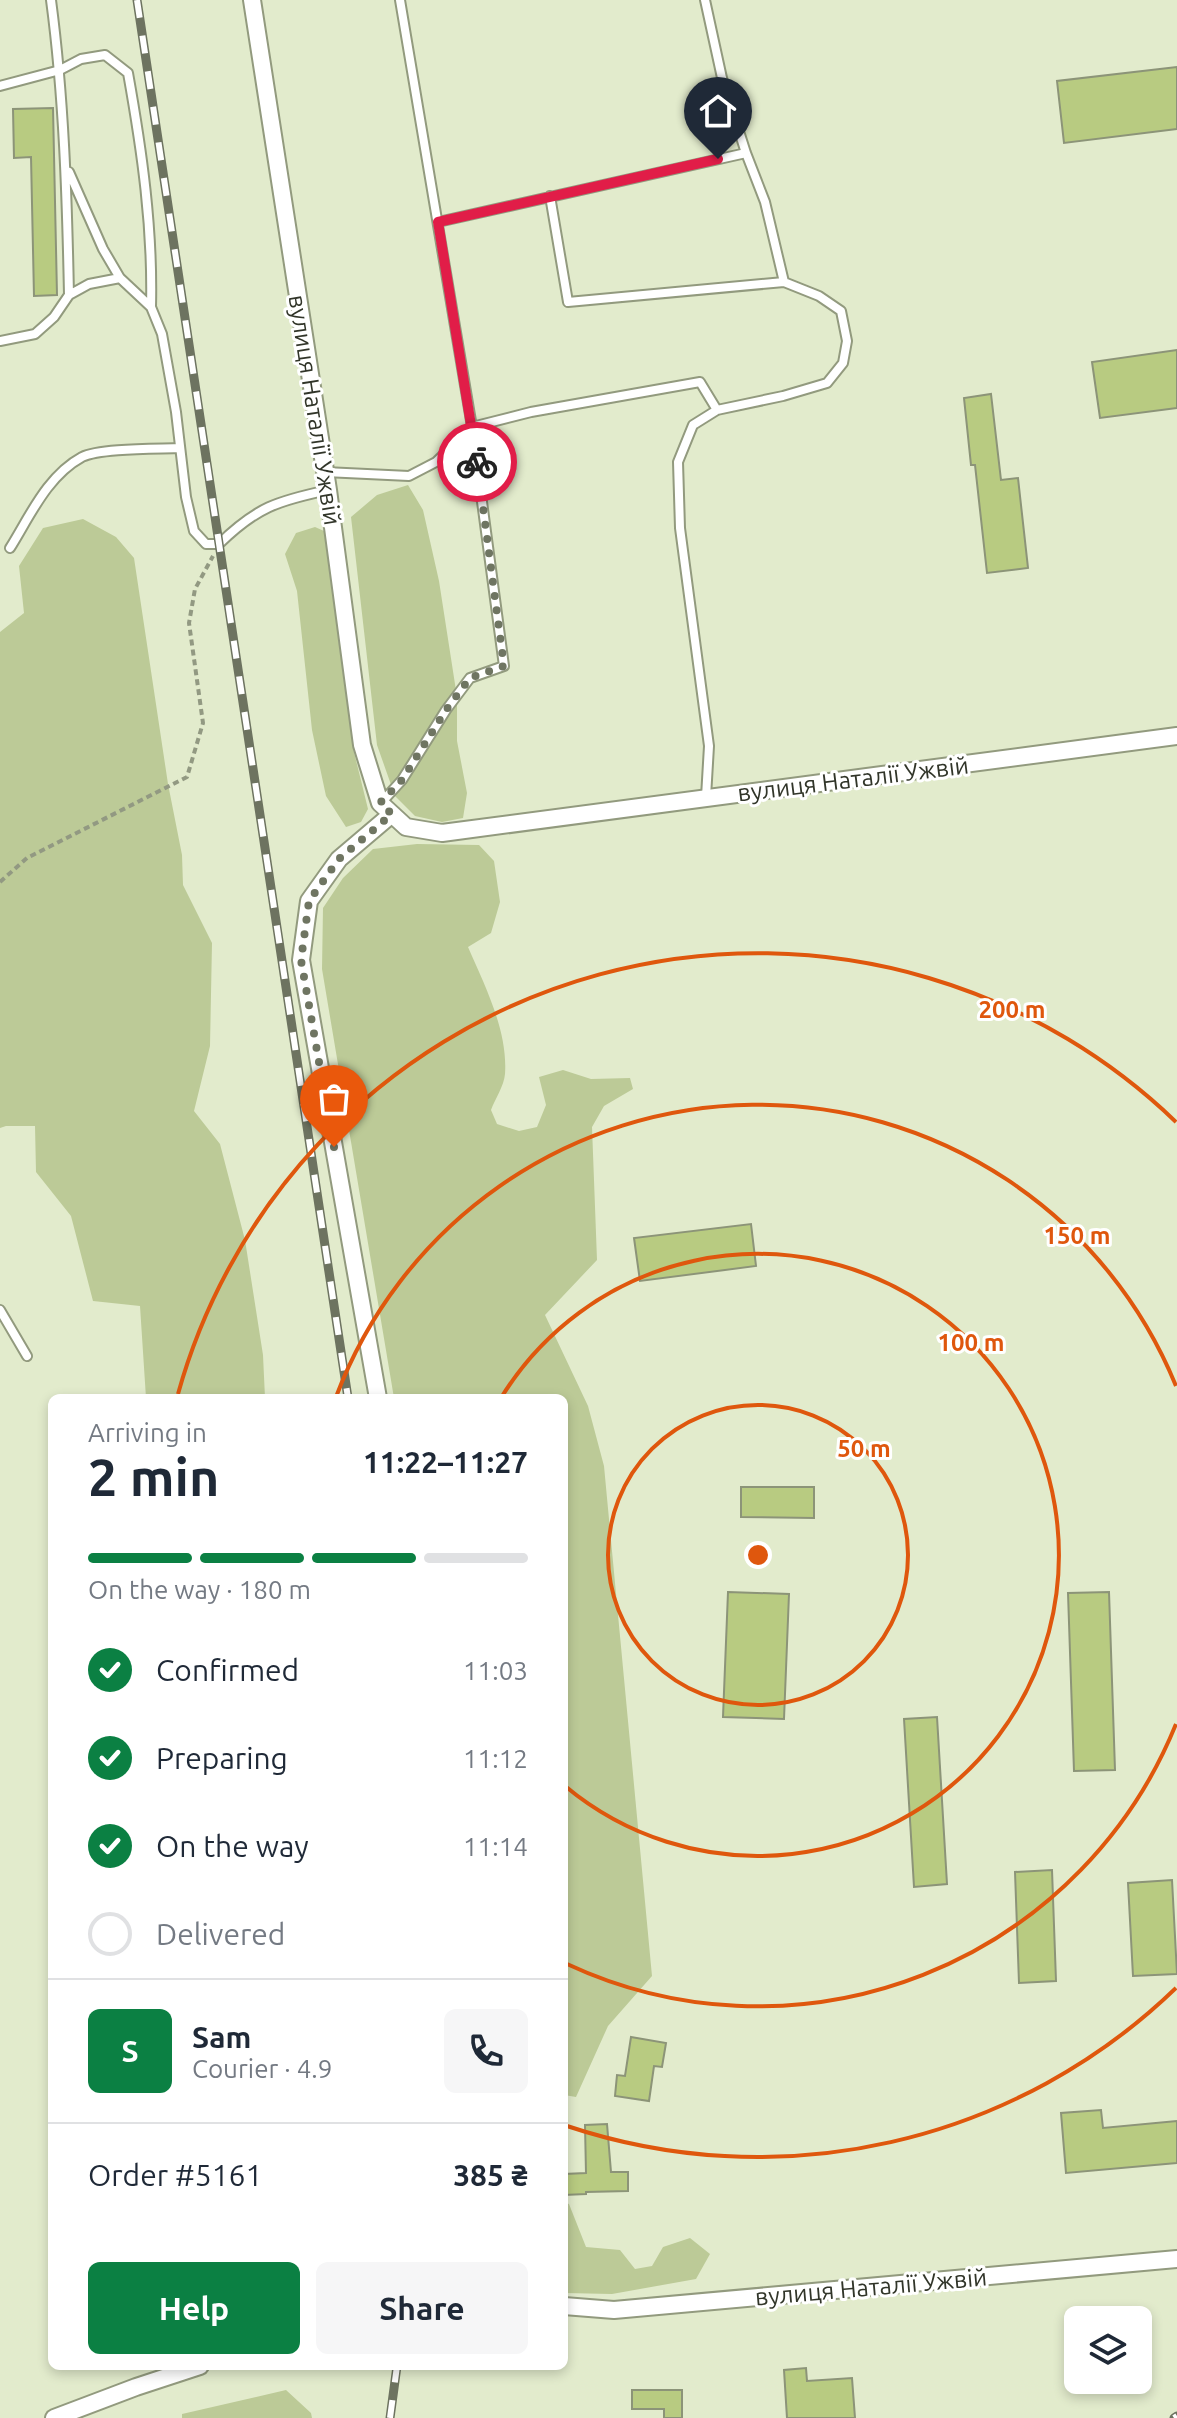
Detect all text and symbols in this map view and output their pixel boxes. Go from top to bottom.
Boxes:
pin [684,77,752,159]
icon: home [696,89,740,133]
street label: вулиця Наталії Ужвій [283,293,347,527]
courier [437,422,517,502]
icon: bike [455,440,499,484]
street label: вулиця Наталії Ужвій [736,751,970,807]
text: 200 m [979,996,1045,1023]
pin [300,1065,368,1147]
icon: bag [312,1077,356,1121]
text: 150 m [1044,1222,1110,1249]
text: 100 m [938,1329,1004,1356]
text: Arriving in [88,1418,207,1447]
text: 50 m [837,1435,891,1462]
text: 11:22–11:27 [363,1445,528,1479]
text: 2 min [88,1448,219,1506]
centre of rings [744,1541,772,1569]
text: On the way · 180 m [88,1575,311,1604]
icon: check [88,1648,132,1692]
text: Confirmed [156,1653,299,1687]
text: 11:03 [463,1656,528,1685]
icon: check [88,1736,132,1780]
text: Preparing [156,1741,288,1775]
text: 11:12 [463,1744,528,1773]
icon: check [88,1824,132,1868]
text: On the way [156,1829,309,1863]
text: 11:14 [463,1832,528,1861]
text: Delivered [156,1917,285,1951]
button: phone [444,2009,528,2093]
text: Sam [192,2020,251,2054]
text: S [121,2034,139,2068]
text: Courier · 4.9 [192,2054,332,2083]
text: Order #5161 [88,2158,262,2192]
text: 385 ₴ [453,2158,528,2192]
button: Help [88,2262,300,2354]
button: Share [316,2262,528,2354]
street label: вулиця Наталії Ужвій [754,2263,988,2311]
map controls [1064,2306,1152,2394]
button: layers [1064,2306,1152,2394]

